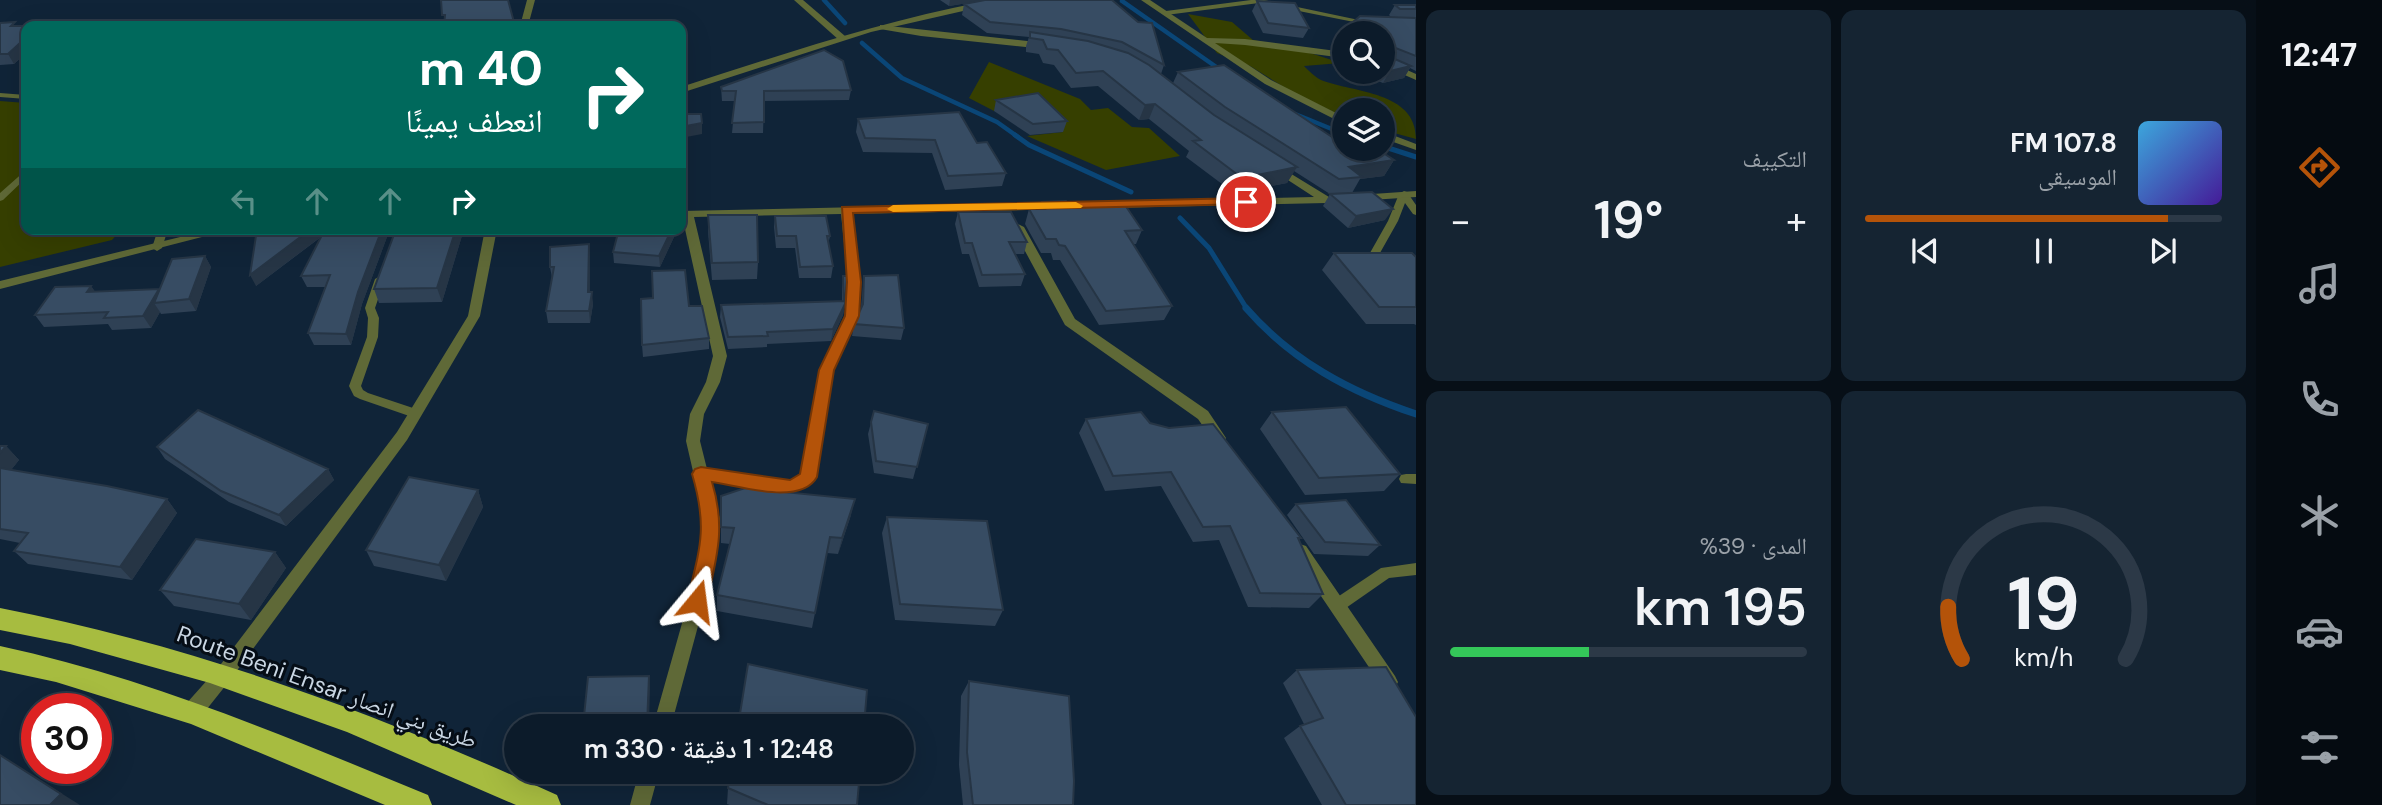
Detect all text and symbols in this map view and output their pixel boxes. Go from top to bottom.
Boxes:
map controls [1332,21,1395,161]
button: search [1332,21,1395,84]
text: 12:47 [2281,34,2357,76]
text: 40 m [419,36,543,100]
icon: right [567,49,658,140]
button: layers [1332,98,1395,161]
text: انعطف يمينًا [405,100,543,142]
text: 107.8 FM [2010,126,2117,160]
icon: directions [2295,143,2344,192]
text: التكييف [1742,144,1807,174]
text: الموسيقى [2038,162,2117,192]
pin [1216,172,1276,232]
icon: left [225,182,263,220]
icon: ahead [298,182,336,220]
icon: ahead [371,182,409,220]
icon: right [444,182,482,220]
icon: arrive [1227,183,1265,221]
text: 19° [1594,186,1663,254]
text: − [1450,196,1471,246]
text: + [1786,196,1807,246]
icon: previous [1906,232,1944,270]
icon: pause [2025,232,2063,270]
icon: next [2144,232,2182,270]
icon: music [2295,259,2344,308]
icon: phone [2295,375,2344,424]
icon: climate [2295,491,2344,540]
text: المدى · 39% [1700,531,1807,561]
text: 19 [2007,557,2080,652]
position arrow [660,564,734,638]
text: 195 km [1634,573,1807,641]
icon: car [2295,607,2344,656]
street label: Route Beni Ensar طريق بني انصار [172,619,481,759]
text: km/h [2014,641,2073,674]
speed limit sign: 30 [21,693,112,784]
icon: filters [2295,723,2344,772]
text: 12:48 · 1 دقيقة · 330 m [584,732,834,766]

